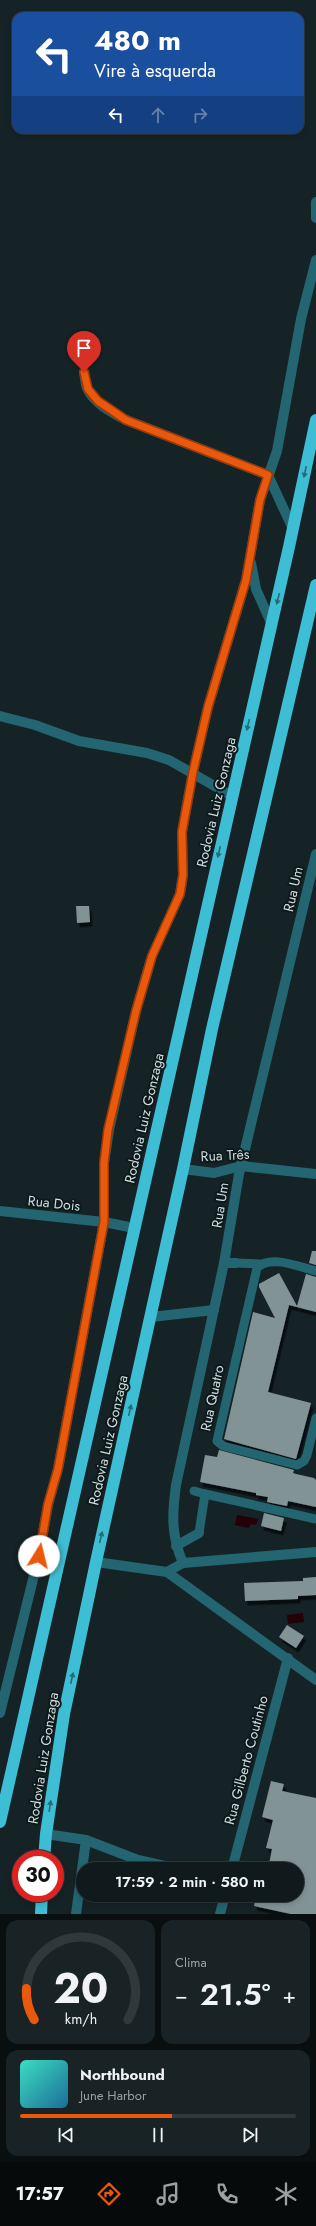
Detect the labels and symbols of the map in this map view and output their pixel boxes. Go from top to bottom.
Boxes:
pin [67,331,101,372]
one-way arrow [302,466,308,478]
one-way arrow [274,593,280,605]
one-way arrow [245,719,251,732]
street label: Rodovia Luiz Gonzaga [191,735,241,869]
one-way arrow [216,846,222,858]
street label: Rua Um [278,864,308,914]
street label: Rodovia Luiz Gonzaga [119,1051,169,1185]
street label: Rua Três [200,1144,250,1166]
street label: Rua Um [207,1181,233,1229]
street label: Rua Dois [27,1190,82,1216]
street label: Rua Quatro [195,1363,229,1433]
street label: Rodovia Luiz Gonzaga [83,1373,133,1507]
one-way arrow [127,1404,133,1417]
one-way arrow [99,1531,105,1544]
position arrow [18,1535,60,1577]
one-way arrow [69,1672,75,1684]
street label: Rodovia Luiz Gonzaga [23,1691,63,1825]
street label: Rua Gilberto Coutinho [219,1693,273,1827]
one-way arrow [47,1800,53,1812]
speed limit sign: 30 [12,1850,64,1902]

